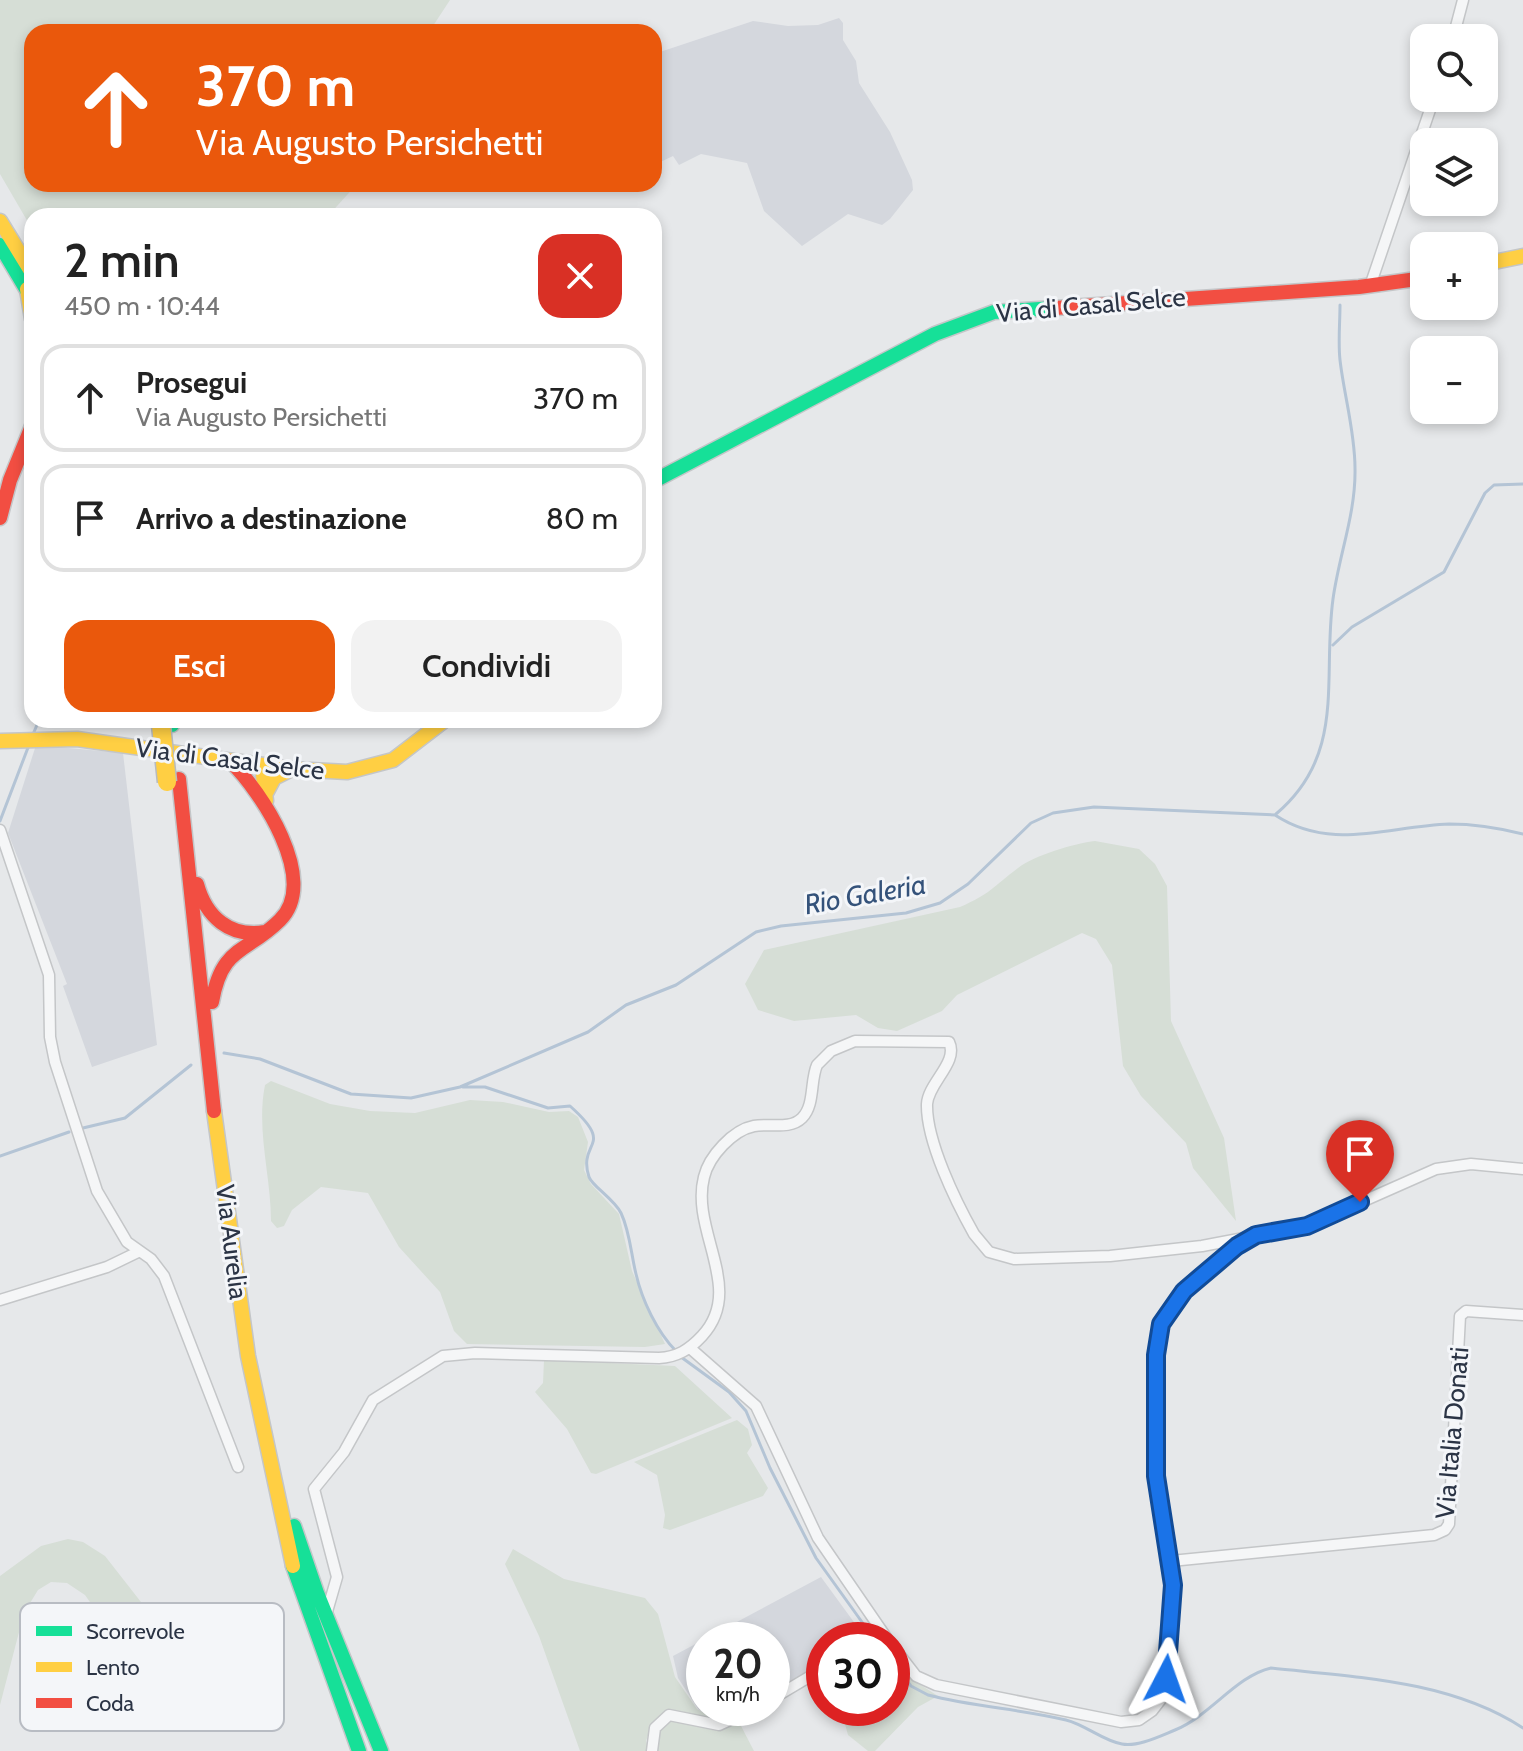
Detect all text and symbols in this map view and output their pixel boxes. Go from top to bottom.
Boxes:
map controls [1410,24,1498,424]
button: search [1410,24,1498,112]
text: 370 m [196,52,355,120]
icon: ahead [64,56,168,160]
text: Via Augusto Persichetti [196,120,543,164]
button: layers [1410,128,1498,216]
text: 2 min [64,231,180,289]
button: + [1410,232,1498,320]
button: close [538,234,622,318]
street label: Via di Casal Selce [995,281,1187,329]
text: 450 m · 10:44 [64,290,220,322]
button: − [1410,336,1498,424]
text: Prosegui [136,364,247,401]
icon: ahead [68,376,112,420]
text: 370 m [533,380,618,417]
text: Via Augusto Persichetti [136,401,387,433]
icon: arrive [68,496,112,540]
text: Arrivo a destinazione [136,500,407,537]
text: 80 m [546,500,618,537]
button: Esci [64,620,335,712]
button: Condividi [351,620,622,712]
street label: Via di Casal Selce [134,732,326,786]
water label: Rio Galeria [801,867,929,921]
pin [1326,1120,1394,1202]
icon: arrive [1338,1132,1382,1176]
street label: Via Aurelia [209,1183,255,1302]
street label: Via Italia Donati [1429,1346,1475,1520]
legend [20,1603,284,1731]
text: Scorrevole [86,1618,185,1645]
speed limit sign: 30 [806,1622,910,1726]
position arrow [1124,1637,1208,1721]
text: 20 [713,1639,763,1688]
text: Lento [86,1654,140,1681]
text: km/h [716,1682,760,1706]
text: Coda [86,1690,135,1717]

